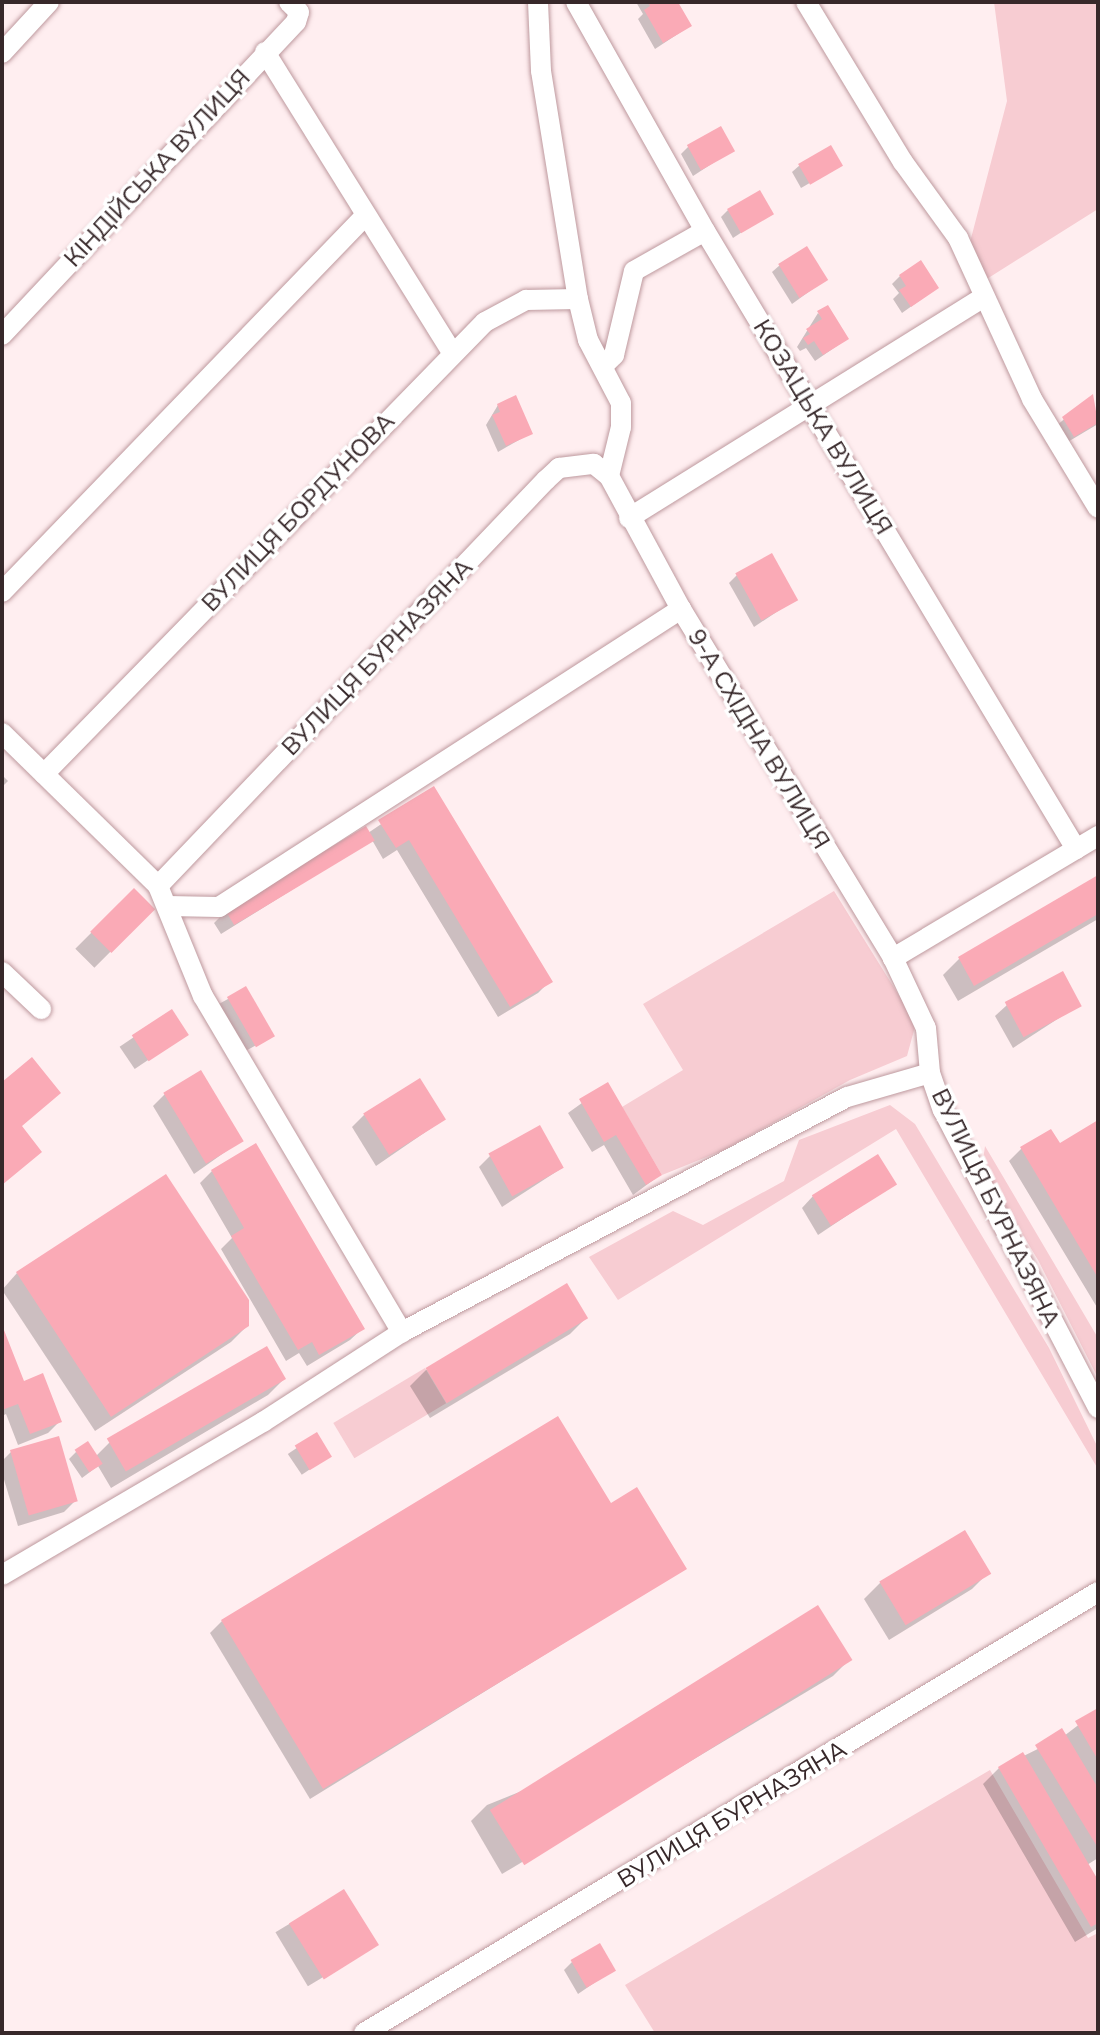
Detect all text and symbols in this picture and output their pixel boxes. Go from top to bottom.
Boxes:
street label: КІНДІЙСЬКА ВУЛИЦЯ [58,63,256,273]
street label: КОЗАЦЬКА ВУЛИЦЯ [747,314,899,540]
street label: ВУЛИЦЯ БОРДУНОВА [196,407,400,617]
street label: ВУЛИЦЯ БУРНАЗЯНА [276,553,478,761]
street label: 9-А СХІДНА ВУЛИЦЯ [682,624,836,854]
street label: ВУЛИЦЯ БУРНАЗЯНА [926,1084,1066,1332]
street label: ВУЛИЦЯ БУРНАЗЯНА [612,1734,852,1894]

